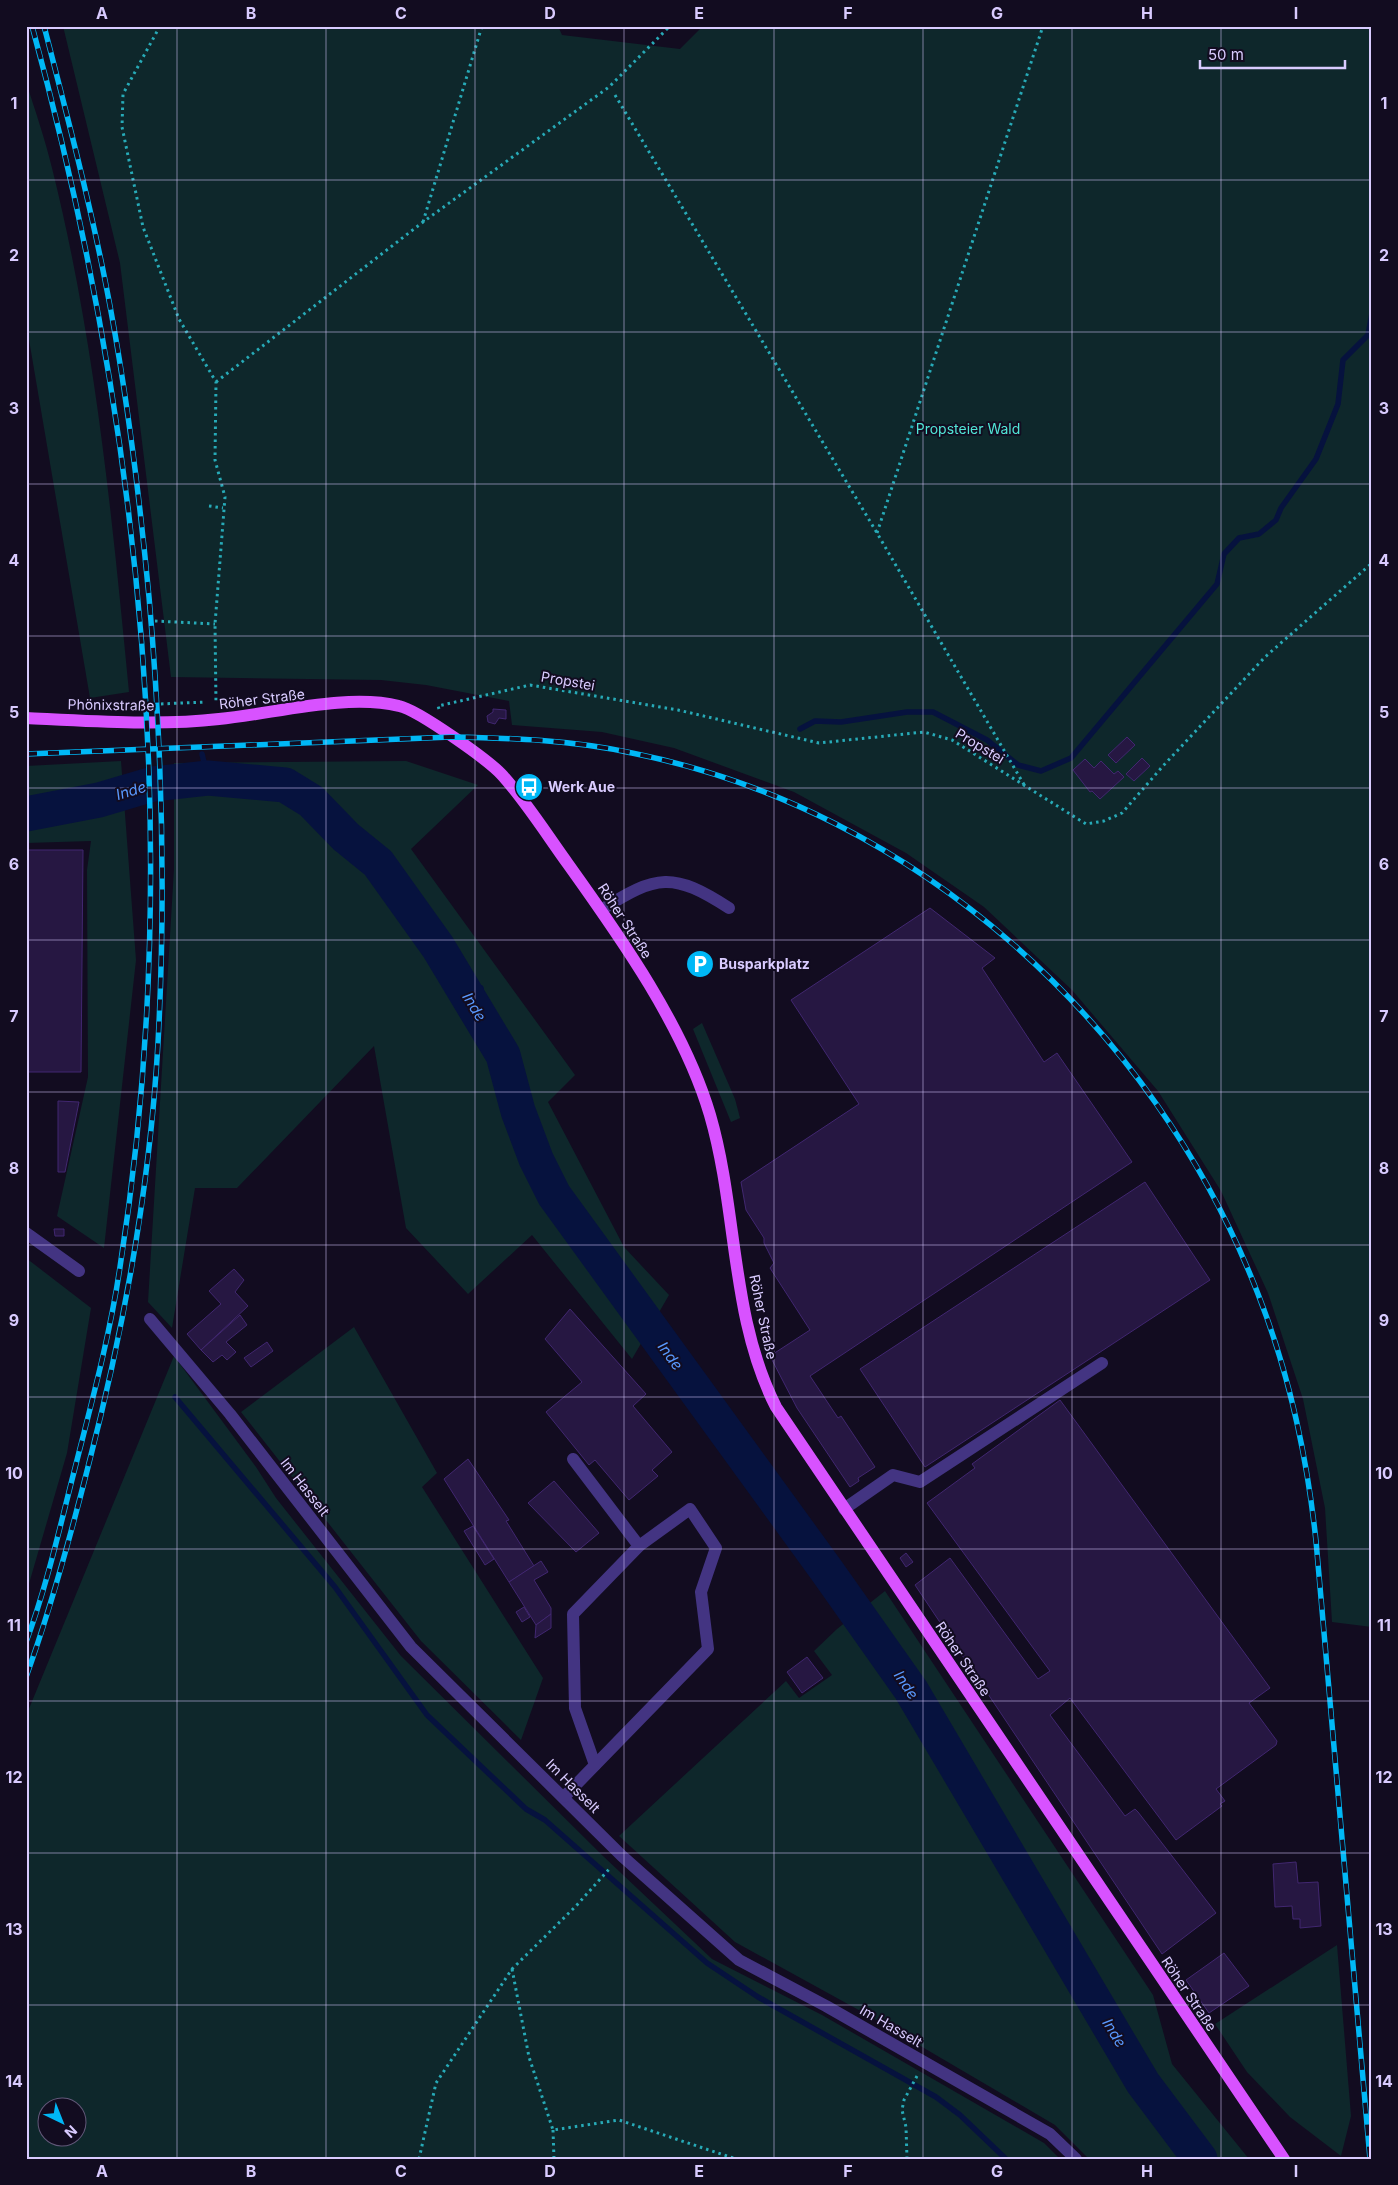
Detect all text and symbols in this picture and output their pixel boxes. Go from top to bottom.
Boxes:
text: A [96,3,108,23]
text: B [246,3,256,23]
text: C [395,3,407,23]
text: D [544,3,556,23]
text: E [694,3,704,23]
text: F [843,3,853,23]
text: G [991,3,1003,23]
text: H [1141,3,1153,23]
text: I [1294,3,1298,23]
scale bar [1200,38,1346,70]
text: 50 m [1208,45,1244,64]
text: 1 [11,93,17,113]
text: 1 [1381,93,1387,113]
text: 2 [9,245,19,265]
text: 2 [1379,245,1389,265]
text: 3 [9,398,19,418]
text: 3 [1379,398,1389,418]
park label: Propsteier Wald [916,420,1020,437]
text: 4 [9,550,20,570]
text: 4 [1379,550,1390,570]
street label: Propstei [540,667,596,694]
street label: Röher Straße [218,685,306,712]
street label: Phönixstraße [67,695,155,714]
text: 5 [9,702,19,722]
text: 5 [1379,702,1389,722]
street label: Propstei [953,724,1008,767]
bus stop icon: Werk Aue [514,772,544,802]
water label: Inde [113,777,148,804]
place label: Werk Aue [548,778,615,795]
text: 6 [9,854,19,874]
text: 6 [1379,854,1389,874]
street label: Röher Straße [595,880,656,962]
parking icon: Busparkplatz [685,949,715,979]
place label: Busparkplatz [719,955,810,972]
water label: Inde [458,989,490,1025]
text: 7 [9,1006,19,1026]
text: 7 [1379,1006,1389,1026]
text: 8 [9,1158,19,1178]
text: 8 [1379,1158,1389,1178]
street label: Röher Straße [746,1273,781,1361]
text: 9 [9,1310,19,1330]
text: 9 [1379,1310,1389,1330]
water label: Inde [654,1338,687,1374]
street label: Im Hasselt [277,1454,334,1520]
text: 10 [5,1463,23,1483]
text: 10 [1375,1463,1393,1483]
text: 11 [7,1615,21,1635]
text: 11 [1377,1615,1391,1635]
street label: Röher Straße [932,1618,995,1699]
water label: Inde [890,1667,923,1703]
street label: Im Hasselt [543,1755,604,1816]
text: 12 [6,1767,22,1787]
text: 12 [1376,1767,1392,1787]
text: 13 [5,1919,23,1939]
text: 13 [1375,1919,1393,1939]
street label: Röher Straße [1158,1953,1221,2034]
street label: Im Hasselt [857,2001,926,2050]
water label: Inde [1098,2015,1130,2051]
text: 14 [5,2071,23,2091]
text: 14 [1375,2071,1393,2091]
north arrow [38,2098,88,2148]
text: N [62,2122,81,2142]
text: A [96,2161,108,2181]
text: B [246,2161,256,2181]
text: C [395,2161,407,2181]
text: D [544,2161,556,2181]
text: E [694,2161,704,2181]
text: F [843,2161,853,2181]
text: G [991,2161,1003,2181]
text: H [1141,2161,1153,2181]
text: I [1294,2161,1298,2181]

